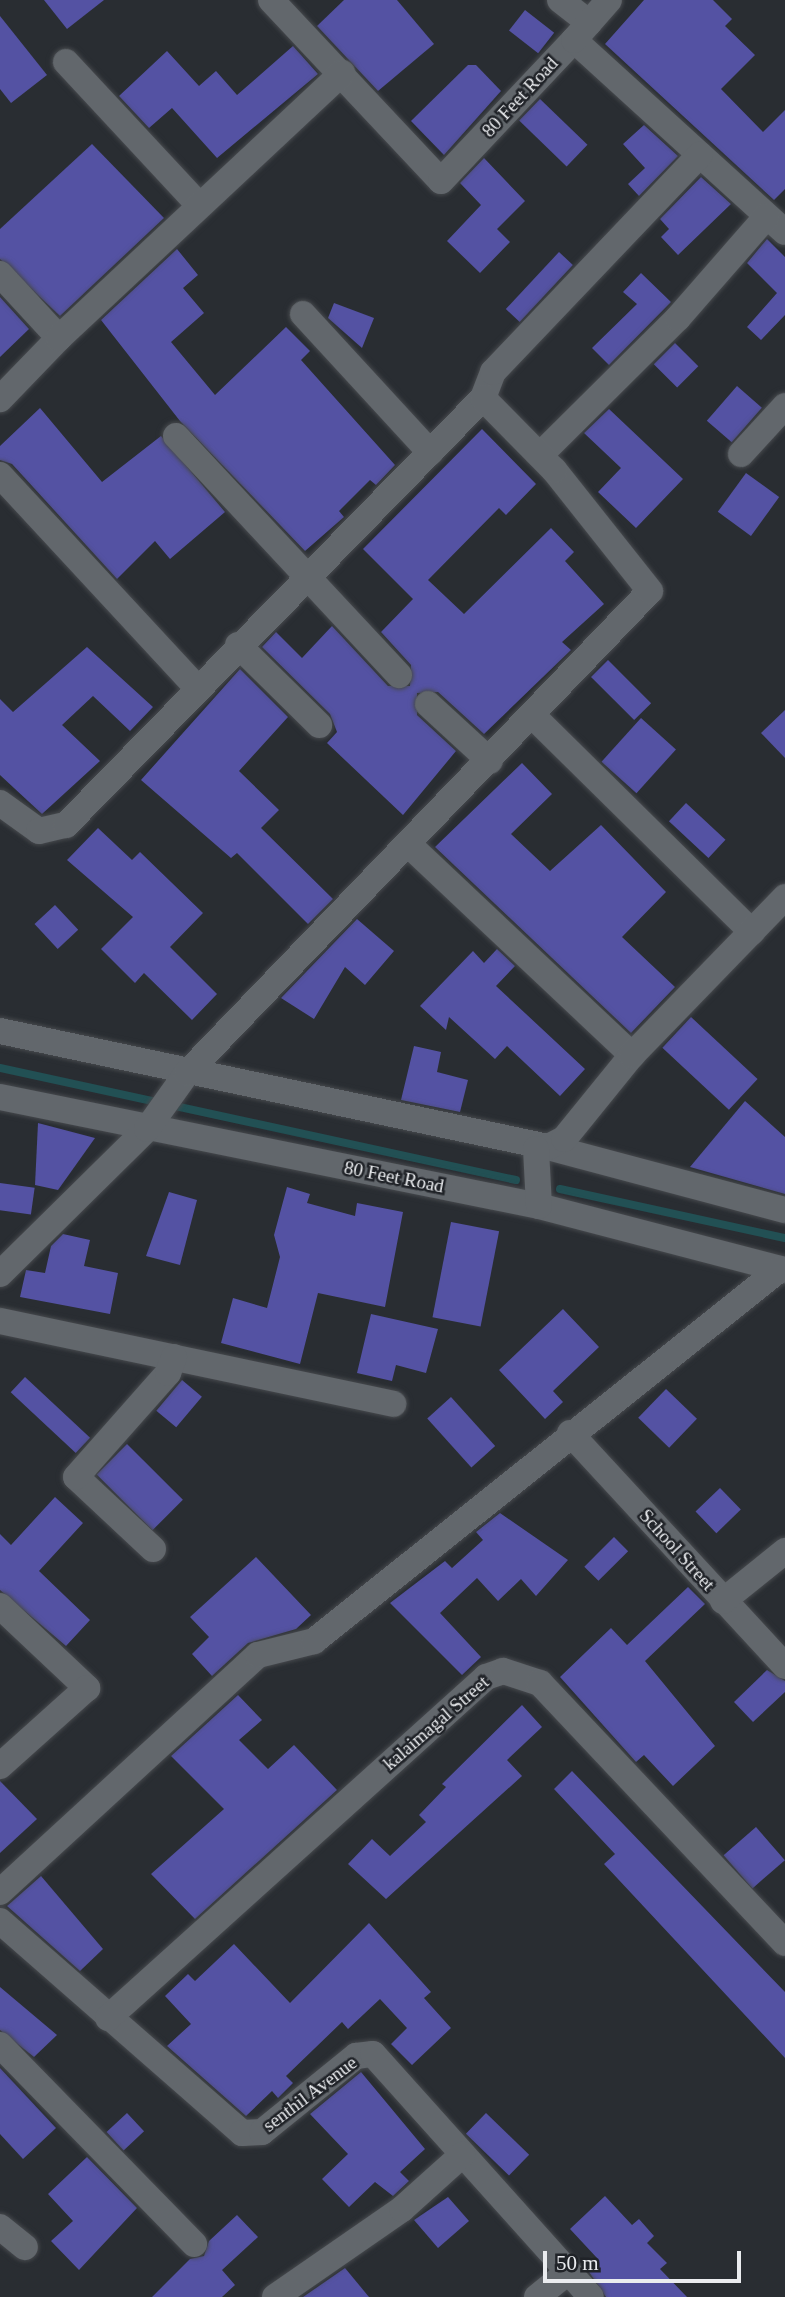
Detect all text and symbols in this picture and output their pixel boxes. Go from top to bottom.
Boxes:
street label: 80 Feet Road [477,52,563,142]
street label: 80 Feet Road [342,1156,446,1198]
street label: School Street [634,1505,720,1595]
street label: kalaimagal Street [379,1671,493,1775]
street label: senthil Avenue [258,2051,362,2137]
scale bar [547,2238,745,2282]
text: 50 m [556,2251,599,2275]

